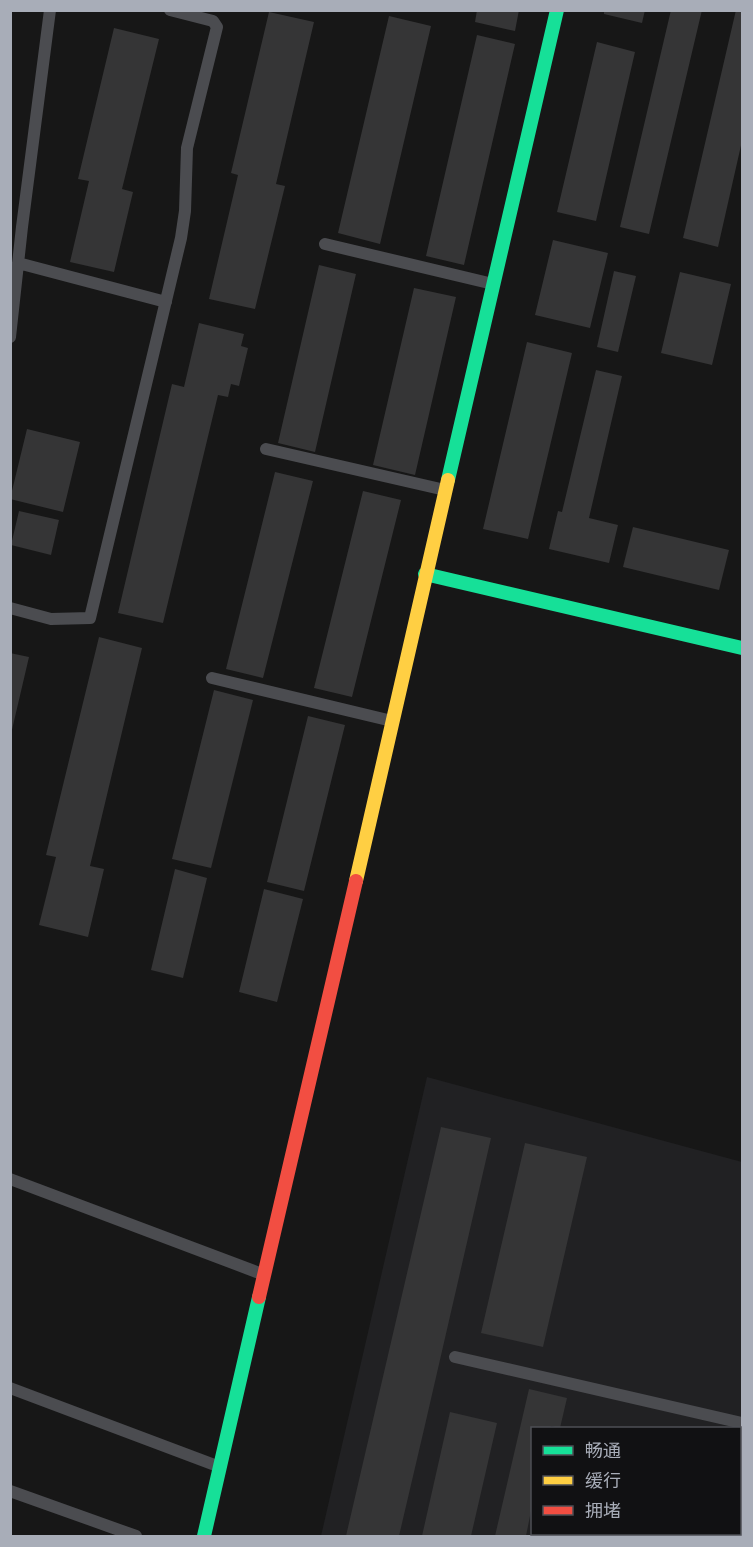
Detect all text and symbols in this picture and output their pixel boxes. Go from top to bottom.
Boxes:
legend [531,1427,741,1535]
text: 畅通 [585,1439,621,1462]
text: 缓行 [585,1469,621,1492]
text: 拥堵 [585,1499,621,1522]

